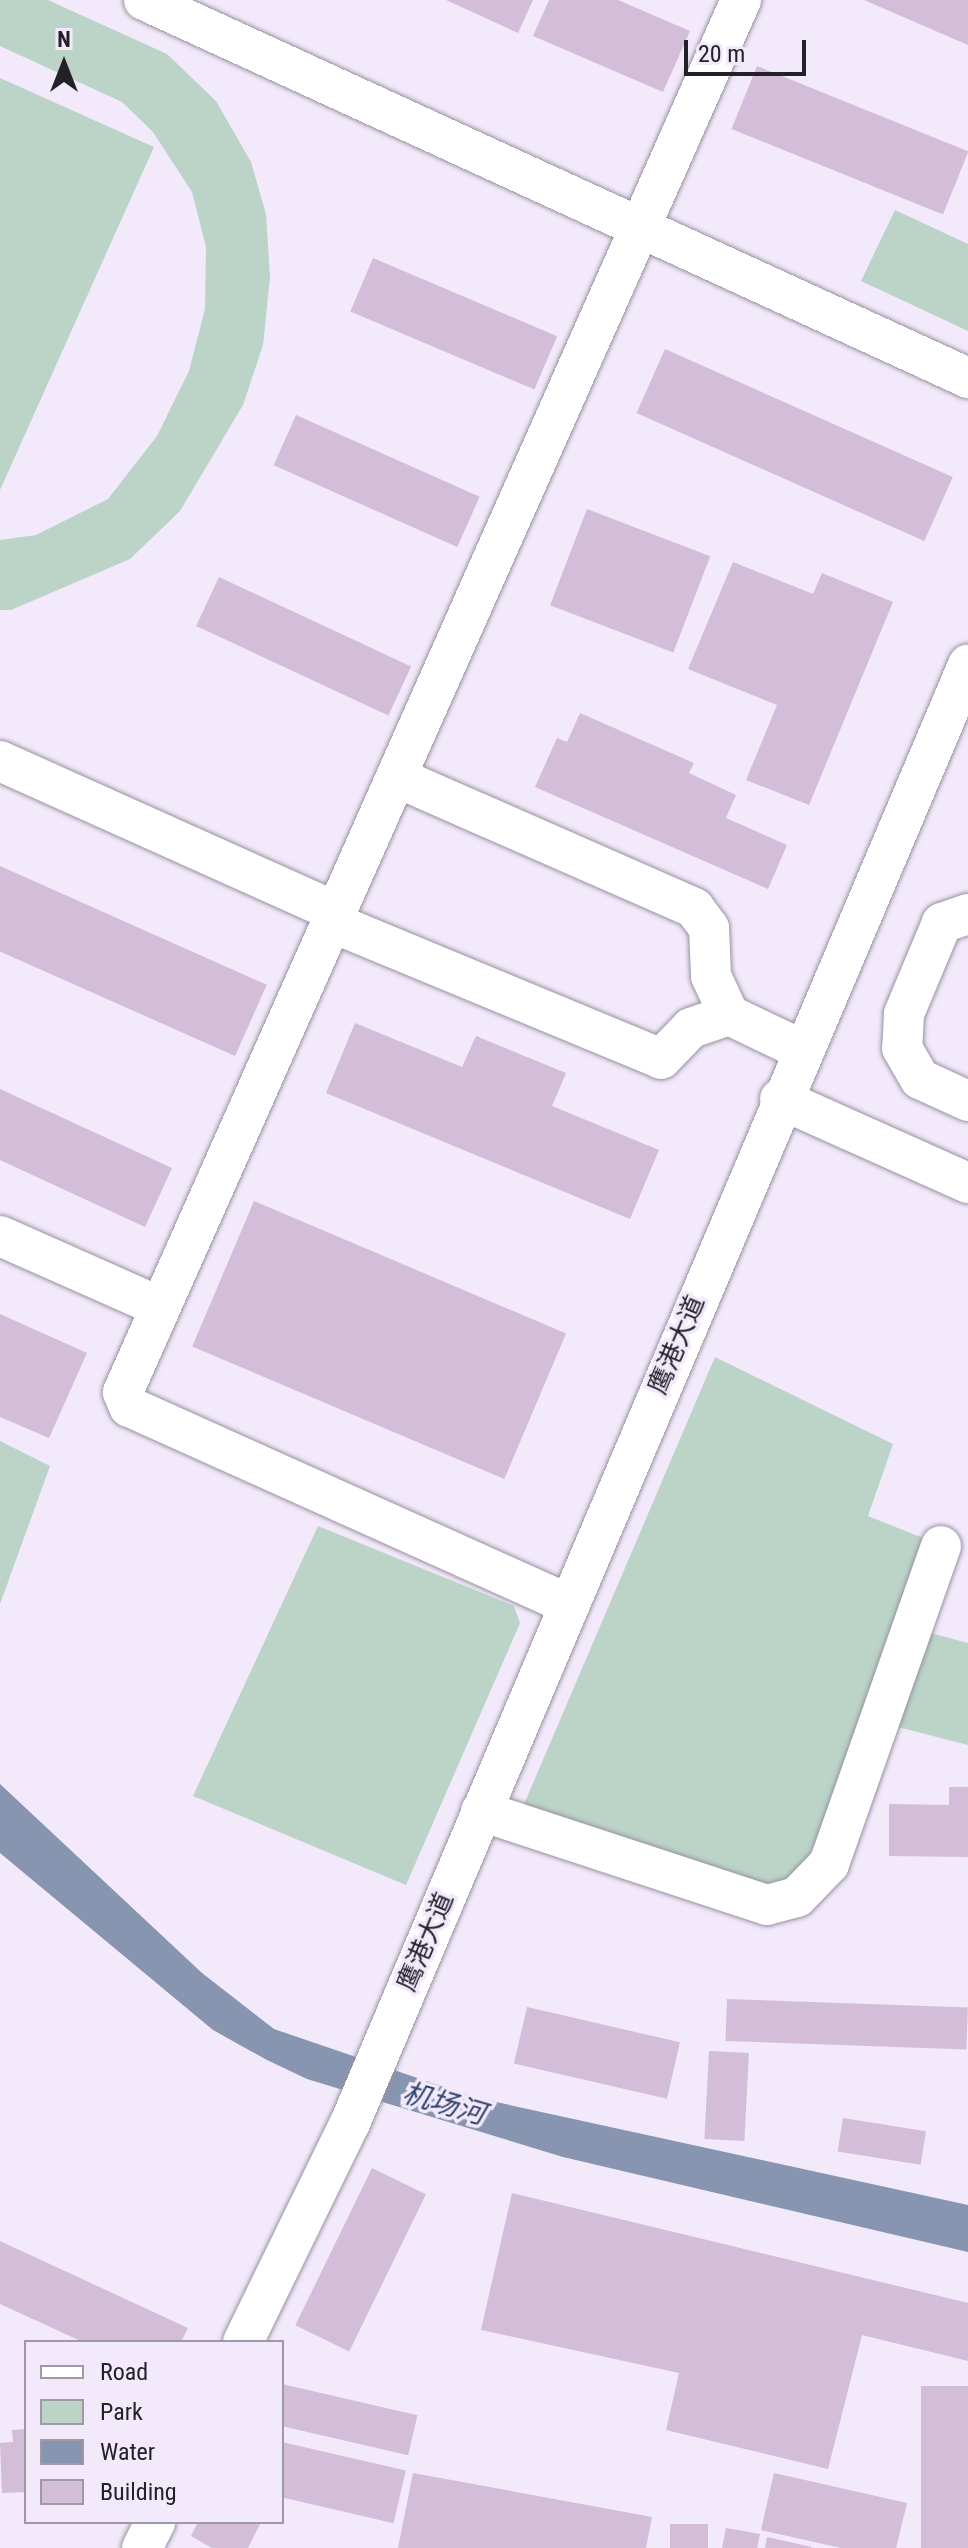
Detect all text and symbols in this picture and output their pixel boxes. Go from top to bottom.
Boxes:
north arrow [24,24,104,104]
scale bar [688,24,810,74]
text: N [57,27,71,52]
text: 20 m [698,40,745,68]
street label: 鹰港大道 [642,1291,712,1399]
street label: 鹰港大道 [391,1888,461,1996]
water label: 机场河 [399,2076,489,2132]
legend [24,2340,284,2524]
text: Road [100,2358,148,2386]
text: Park [100,2398,143,2426]
text: Water [100,2438,155,2466]
text: Building [100,2478,177,2506]

